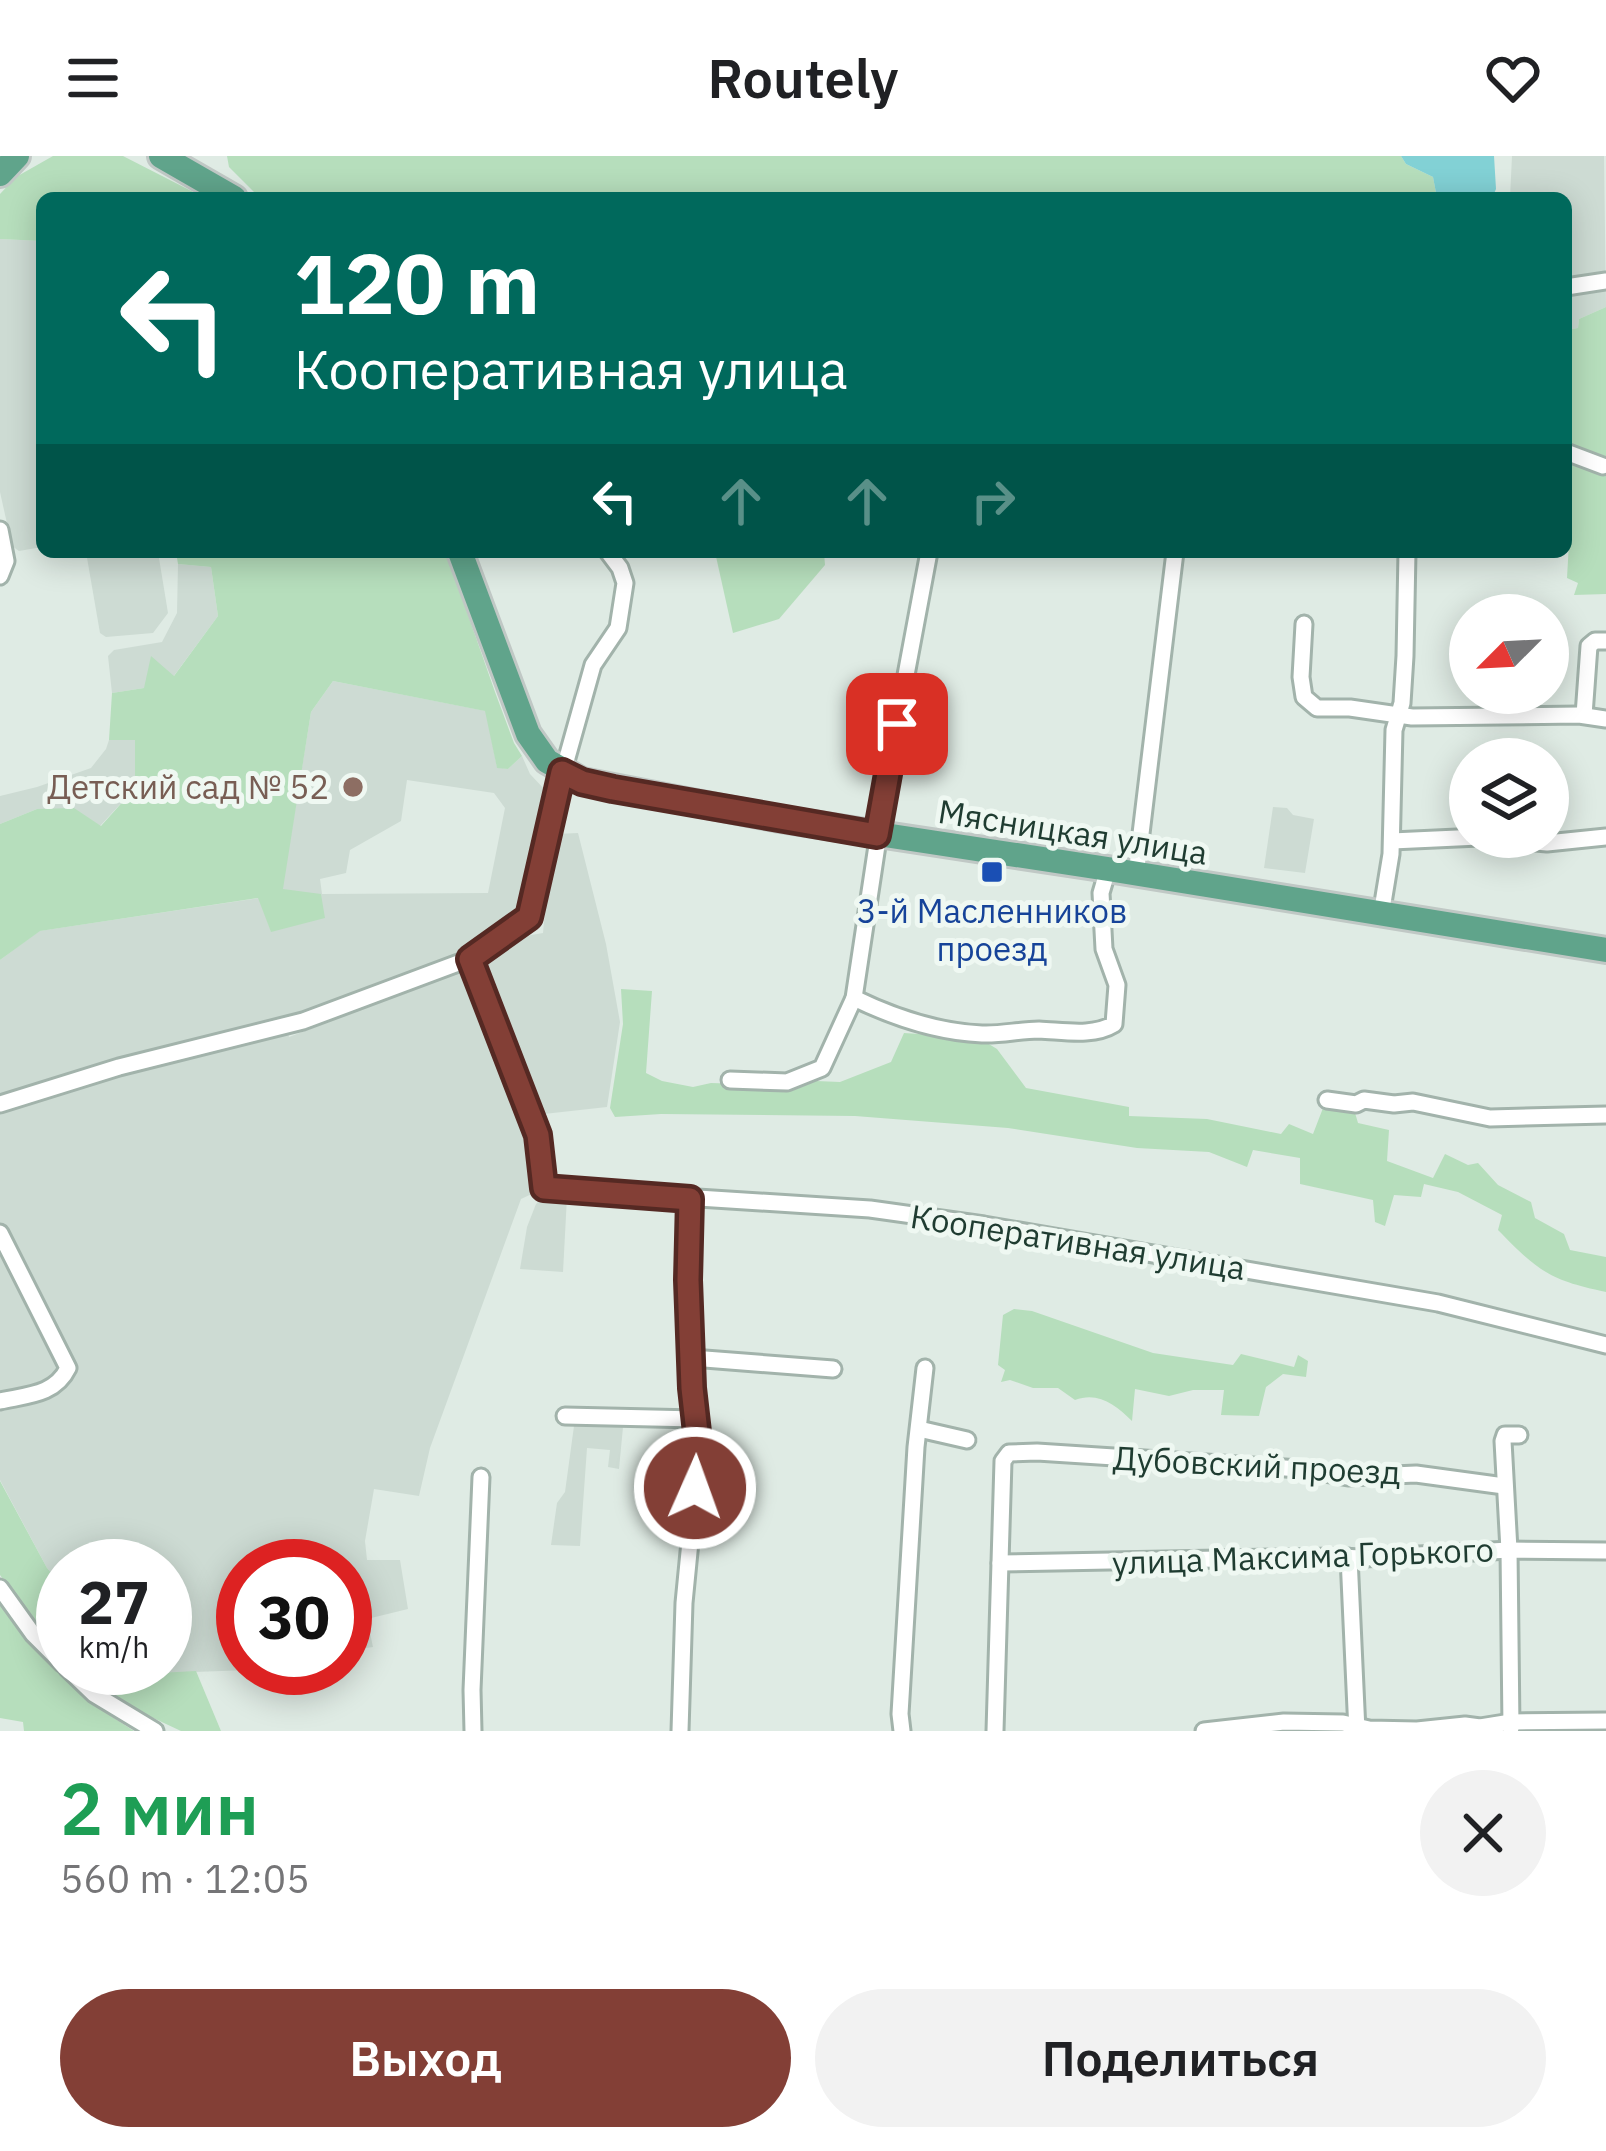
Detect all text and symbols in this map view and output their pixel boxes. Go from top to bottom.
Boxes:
text: Routely [707,43,899,113]
icon: menu [60,45,126,111]
icon: heart [1480,45,1546,111]
text: 120 m [294,228,540,337]
icon: left [96,240,252,396]
text: Кооперативная улица [294,334,848,404]
icon: left [582,468,648,534]
icon: ahead [708,468,774,534]
icon: ahead [834,468,900,534]
icon: right [960,468,1026,534]
north arrow [1449,594,1569,714]
map controls [1449,594,1569,858]
pin [846,673,948,775]
icon: arrive [864,691,930,757]
button: layers [1449,738,1569,858]
place label: Детский сад № 52 [47,765,329,808]
marker: Детский сад № 52 [340,774,366,800]
street label: Мясницкая улица [935,789,1211,874]
marker: 3-й Масленников проезд [979,859,1005,885]
place label: 3-й Масленников проезд [857,889,1127,970]
street label: Кооперативная улица [908,1194,1249,1289]
position arrow [632,1425,758,1551]
street label: Дубовский проезд [1112,1435,1402,1494]
street label: улица Максима Горького [1111,1527,1495,1584]
speed limit sign: 30 [216,1539,372,1695]
text: 27 [78,1562,150,1641]
text: km/h [79,1627,149,1666]
text: 2 мин [60,1761,259,1855]
button: close [1420,1770,1546,1896]
text: 560 m · 12:05 [60,1853,310,1904]
button: Выход [60,1989,791,2127]
button: Поделиться [815,1989,1546,2127]

